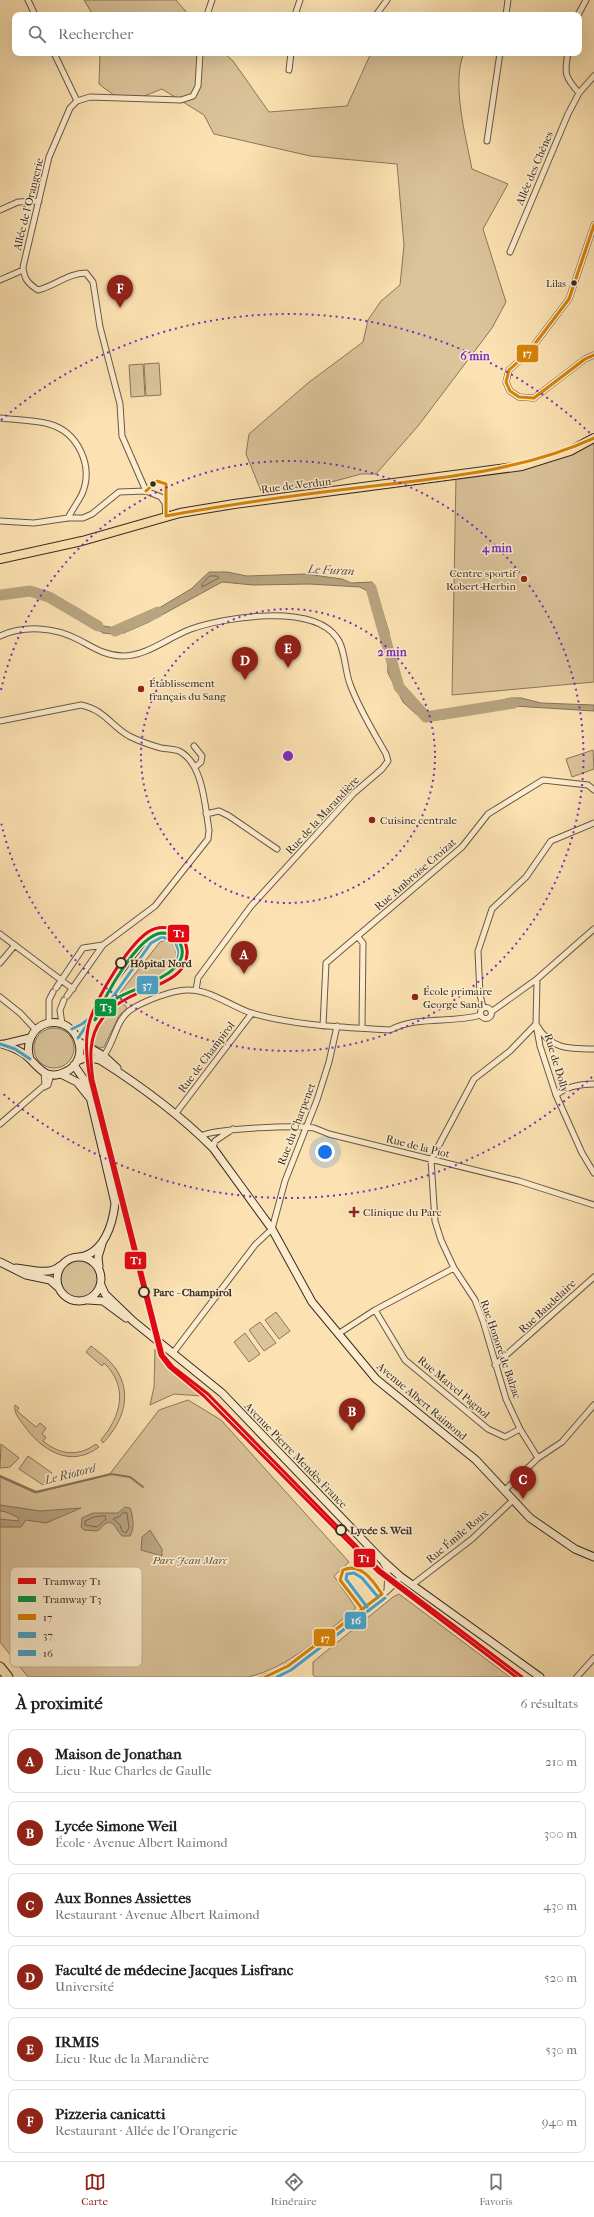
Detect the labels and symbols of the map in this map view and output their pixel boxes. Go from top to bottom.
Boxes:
street label: Allée des Chênes [513,129,556,208]
street label: Allée de l'Orangerie [10,156,46,253]
pin: F [107,275,133,308]
place label: Lilas [546,278,566,290]
marker: Lilas [569,278,579,288]
line badge: 17 [516,344,539,363]
text: 17 [522,347,532,360]
text: 6 min [460,349,491,363]
street label: Rue de Verdun [260,475,333,496]
unlabelled marker [148,479,158,489]
text: 4 min [481,541,513,556]
water label: Le Furan [306,562,355,578]
place label: Centre sportif Robert-Herbin [446,567,518,593]
marker: Centre sportif Robert-Herbin [519,574,529,584]
pin: E [275,635,301,668]
text: 2 min [377,645,408,659]
pin: D [232,647,258,680]
place label: Établissement français du Sang [149,677,226,703]
marker: Établissement français du Sang [136,684,146,694]
centre of rings [281,749,295,763]
street label: Rue de la Marandière [283,773,362,857]
place label: Cuisine centrale [380,814,458,827]
marker: Cuisine centrale [367,815,377,825]
street label: Rue Ambroise Croizat [372,835,459,913]
line badge: T1 [167,924,190,943]
text: T1 [172,927,185,940]
pin: A [231,941,257,974]
marker: Hôpital Nord [115,957,127,969]
place label: Hôpital Nord [130,957,193,970]
line badge: 37 [136,975,159,995]
text: 37 [142,979,153,992]
place label: École primaire George Sand [423,985,493,1011]
marker: École primaire George Sand [410,992,420,1002]
line badge: T3 [94,998,117,1017]
text: T3 [99,1001,112,1014]
street label: Rue de Champirol [175,1019,237,1095]
street label: Rue de Dolly [541,1032,572,1095]
street label: Rue du Charpenet [275,1081,318,1167]
street label: Rue de la Piot [385,1132,451,1161]
your location [315,1142,335,1162]
marker: Clinique du Parc [348,1206,360,1218]
place label: Clinique du Parc [363,1206,442,1219]
line badge: T1 [124,1251,147,1270]
text: T1 [129,1254,142,1267]
street label: Rue Baudelaire [516,1276,579,1336]
marker: Parc - Champirol [138,1286,150,1298]
place label: Parc - Champirol [153,1286,233,1299]
street label: Rue Honoré de Balzac [477,1298,524,1401]
street label: Rue Marcel Pagnol [415,1354,492,1421]
street label: Avenue Albert Raimond [373,1359,470,1444]
pin: B [339,1398,365,1431]
street label: Avenue Pierre Mendès France [241,1399,350,1511]
water label: Le Riotord [42,1460,99,1487]
pin: C [510,1466,536,1499]
street label: Rue Émile Roux [424,1507,491,1566]
marker: Lycée S. Weil [335,1524,347,1536]
place label: Lycée S. Weil [350,1524,413,1537]
line badge: T1 [353,1548,376,1568]
text: T1 [357,1552,370,1565]
park label: Parc Jean Marc [152,1554,228,1567]
legend [10,1567,142,1667]
text: Tramway T1 [43,1575,101,1588]
text: Tramway T3 [43,1593,101,1606]
text: 17 [43,1611,52,1624]
line badge: 16 [344,1611,367,1630]
text: 16 [351,1614,362,1627]
line badge: 17 [313,1628,336,1647]
text: 37 [43,1629,53,1642]
text: 17 [320,1632,330,1645]
text: 16 [43,1647,53,1660]

